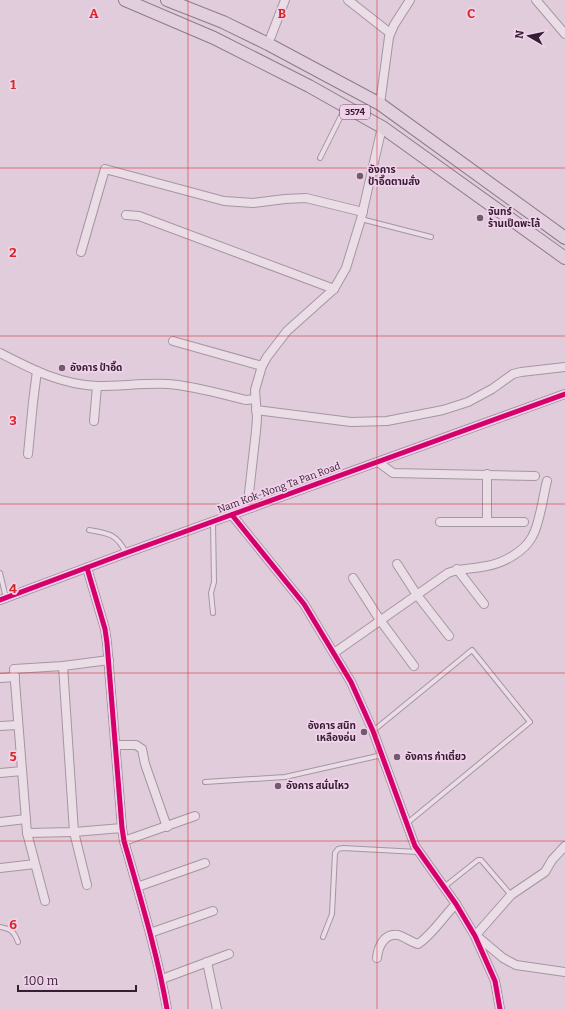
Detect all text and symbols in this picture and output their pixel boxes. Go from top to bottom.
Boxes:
text: A [89,6,99,21]
text: B [278,6,286,21]
text: C [467,6,475,21]
north arrow [509,16,549,56]
text: N [513,29,527,40]
text: 1 [10,77,16,92]
road number: 3574 [340,105,370,119]
place label: อังคาร ป้าอี๊ดตามสั่ง [368,164,420,188]
marker: อังคาร ป้าอี๊ดตามสั่ง [355,171,365,181]
place label: จันทร์ ร้านเป็ดพะโล้ [488,206,540,230]
marker: จันทร์ ร้านเป็ดพะโล้ [475,213,485,223]
text: 2 [9,245,17,260]
place label: อังคาร ป้าอี๊ด [70,360,122,374]
marker: อังคาร ป้าอี๊ด [57,363,67,373]
text: 3 [9,413,17,428]
street label: Nam Kok-Nong Ta Pan Road [216,460,342,516]
text: 4 [9,581,17,596]
place label: อังคาร สนิท เหลืองอ่น [308,720,356,744]
marker: อังคาร สนิท เหลืองอ่น [359,727,369,737]
text: 5 [9,749,17,764]
place label: อังคาร ก๋าเตี๋ยว [405,749,466,763]
marker: อังคาร ก๋าเตี๋ยว [392,752,402,762]
place label: อังคาร สนั่นไหว [286,778,349,792]
marker: อังคาร สนั่นไหว [273,781,283,791]
text: 6 [9,917,17,932]
scale bar [18,967,136,993]
text: 100 m [24,974,59,988]

